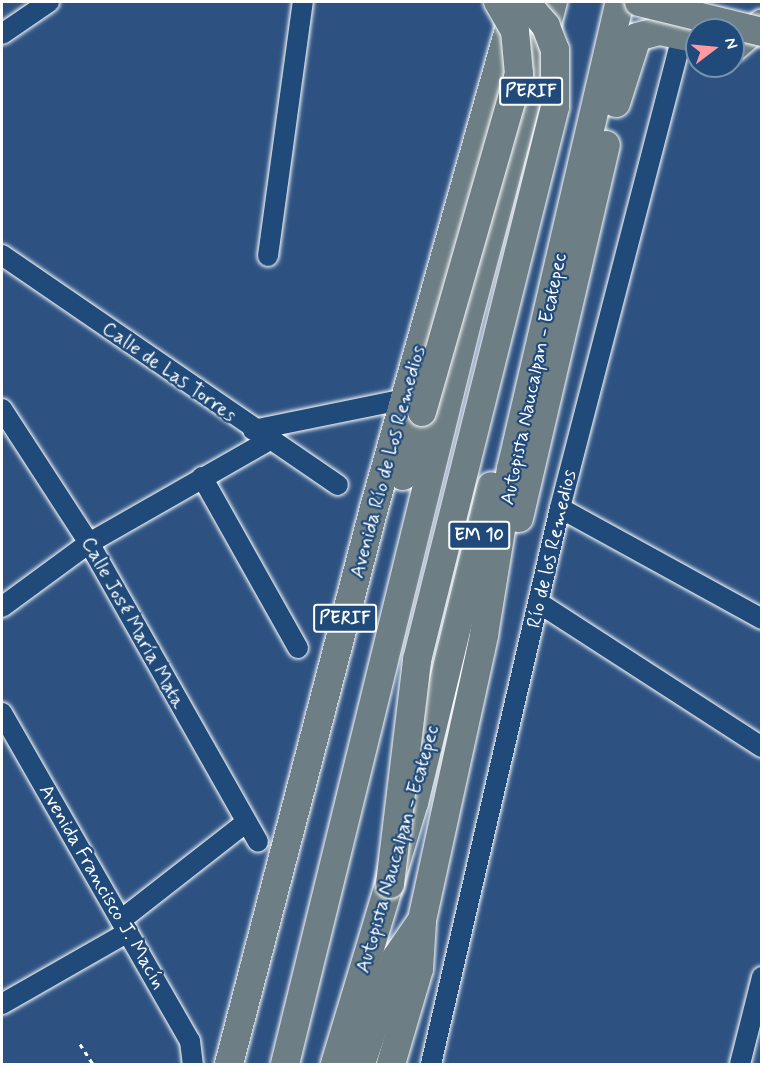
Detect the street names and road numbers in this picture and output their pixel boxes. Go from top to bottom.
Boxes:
road number: PERIF [498,76,564,106]
street label: Autopista Naucalpan - Ecatepec [496,251,572,507]
street label: Calle de Las Torres [95,315,243,429]
street label: Avenida Río de Los Remedios [345,341,431,583]
street label: Río de los Remedios [522,466,582,632]
road number: EM 10 [448,520,510,550]
street label: Calle José María Mata [76,533,190,713]
road number: PERIF [312,603,378,633]
street label: Autopista Naucalpan - Ecatepec [351,722,445,976]
street label: Avenida Francisco J. Macín [33,780,171,994]

